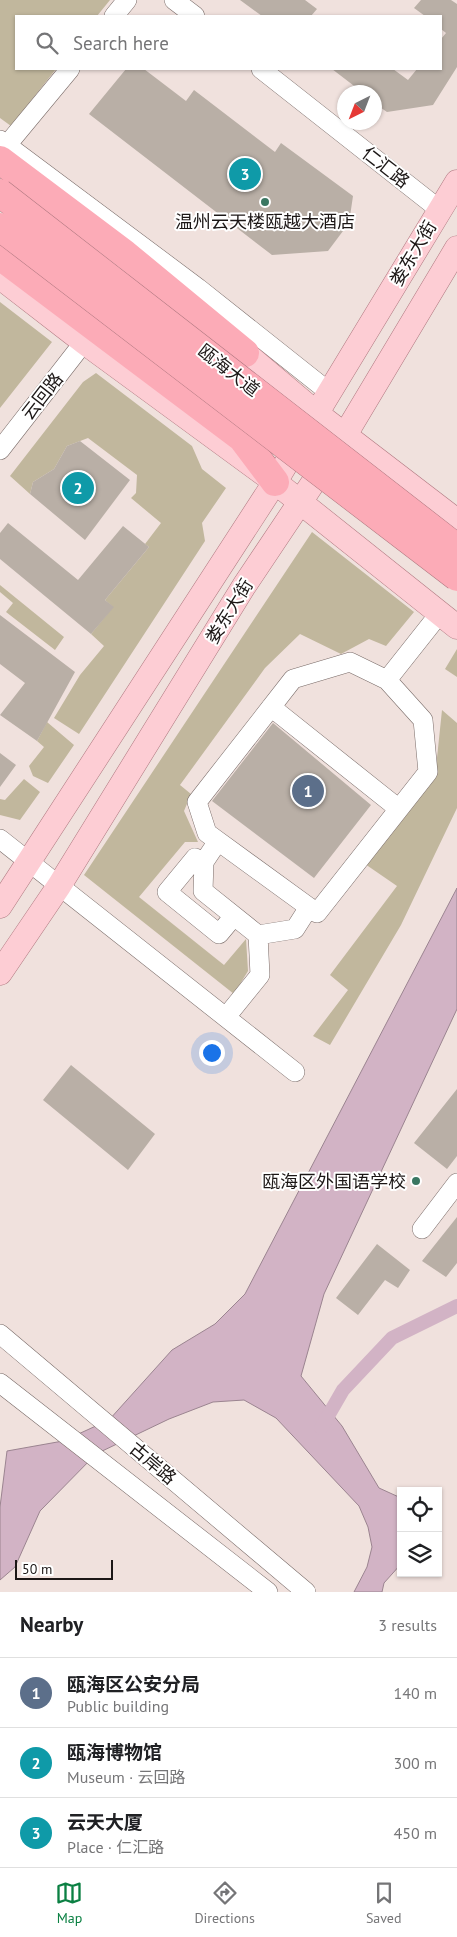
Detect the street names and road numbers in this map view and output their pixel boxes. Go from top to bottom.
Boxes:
street label: 仁汇路 [358,141,414,193]
street label: 娄东大街 [385,216,441,290]
street label: 瓯海大道 [194,339,264,401]
street label: 云回路 [16,368,68,424]
street label: 娄东大街 [200,574,258,648]
street label: 古岸路 [125,1437,181,1489]

